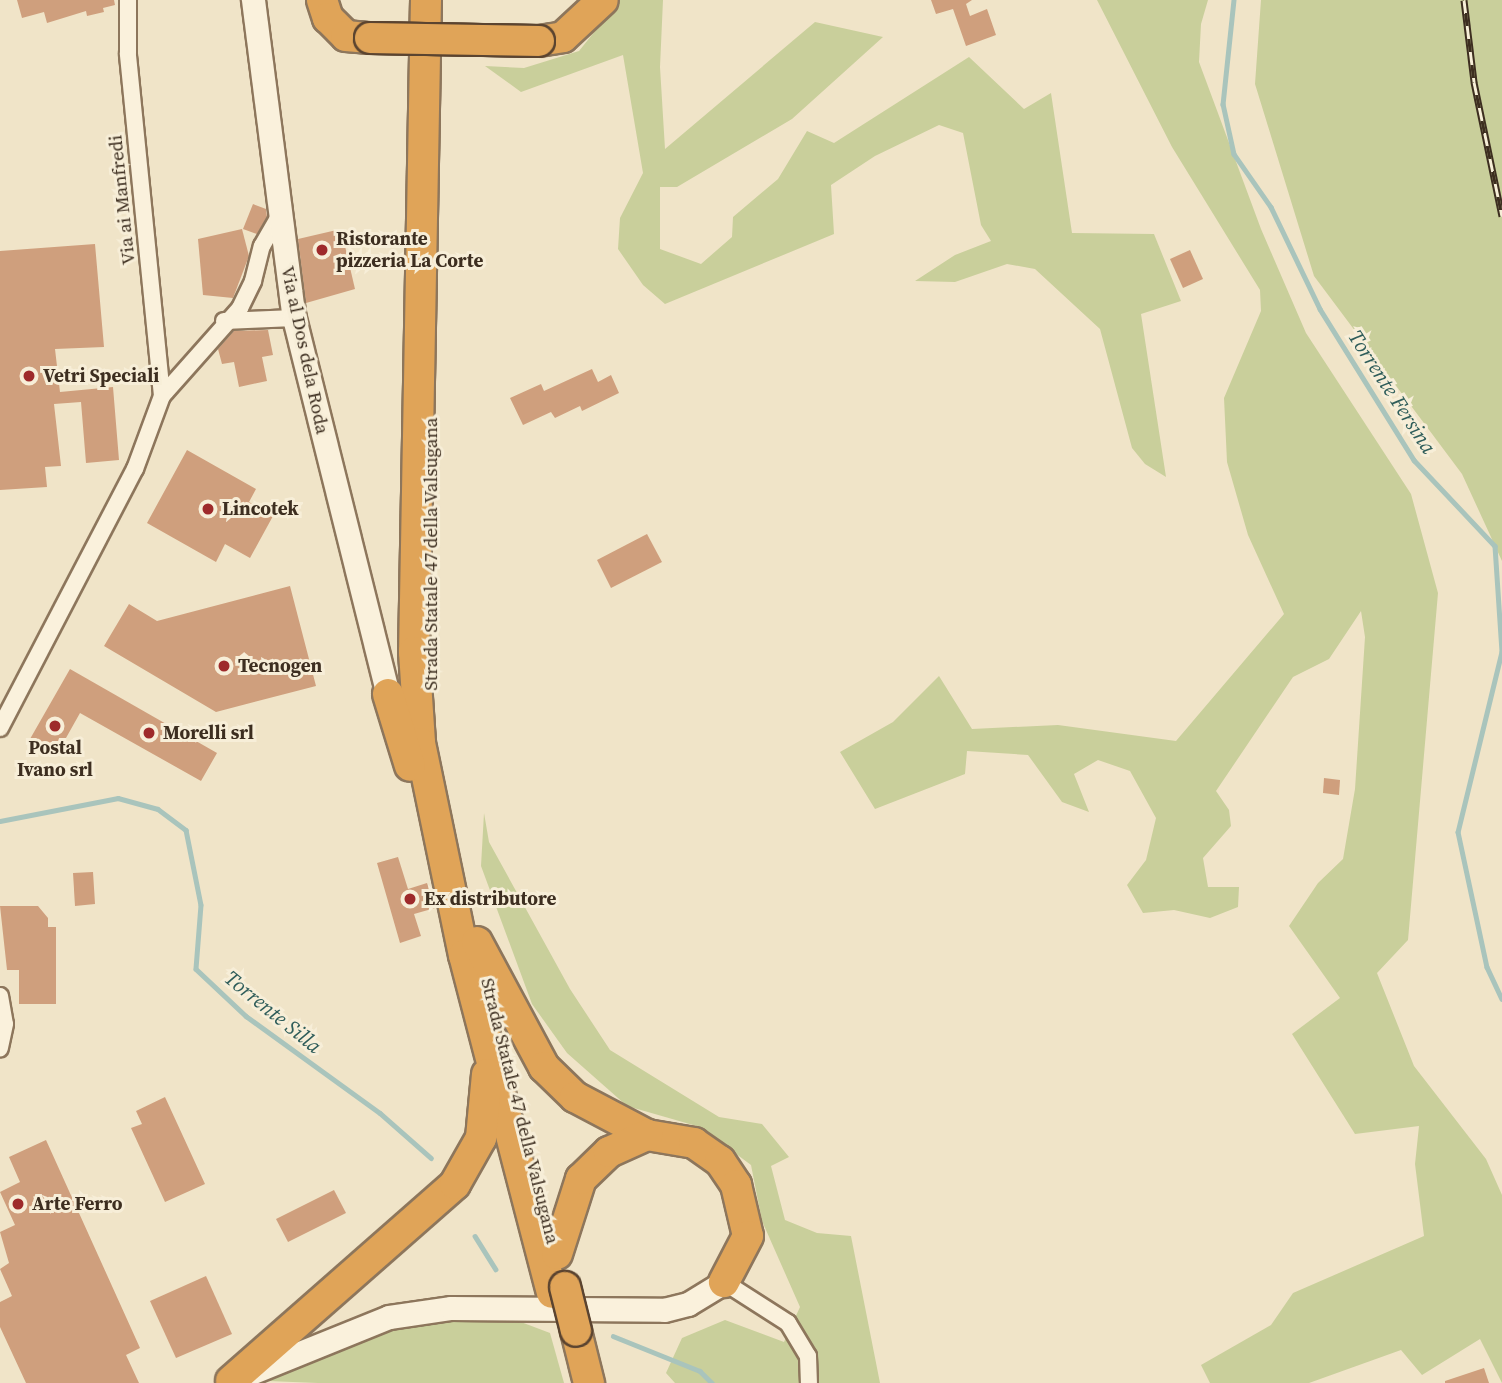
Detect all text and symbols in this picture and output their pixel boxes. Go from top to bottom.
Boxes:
street label: Via ai Manfredi [104,134,140,266]
place label: Ristorante pizzeria La Corte [336,228,483,272]
marker: Ristorante pizzeria La Corte [314,242,330,258]
street label: Via al Dos dela Roda [276,264,334,436]
water label: Torrente Fersina [1343,325,1441,459]
place label: Vetri Speciali [43,365,159,387]
marker: Vetri Speciali [21,368,37,384]
street label: Strada Statale 47 della Valsugana [420,417,442,691]
place label: Lincotek [222,498,299,520]
marker: Lincotek [200,501,216,517]
place label: Tecnogen [238,655,322,677]
marker: Tecnogen [216,658,232,674]
marker: Postal Ivano srl [47,718,63,734]
place label: Morelli srl [163,722,254,744]
marker: Morelli srl [141,725,157,741]
place label: Postal Ivano srl [17,737,93,781]
place label: Ex distributore [424,888,556,910]
marker: Ex distributore [402,891,418,907]
water label: Torrente Silla [219,965,327,1059]
street label: Strada Statale 47 della Valsugana [476,975,564,1247]
place label: Arte Ferro [32,1193,122,1215]
marker: Arte Ferro [10,1196,26,1212]

